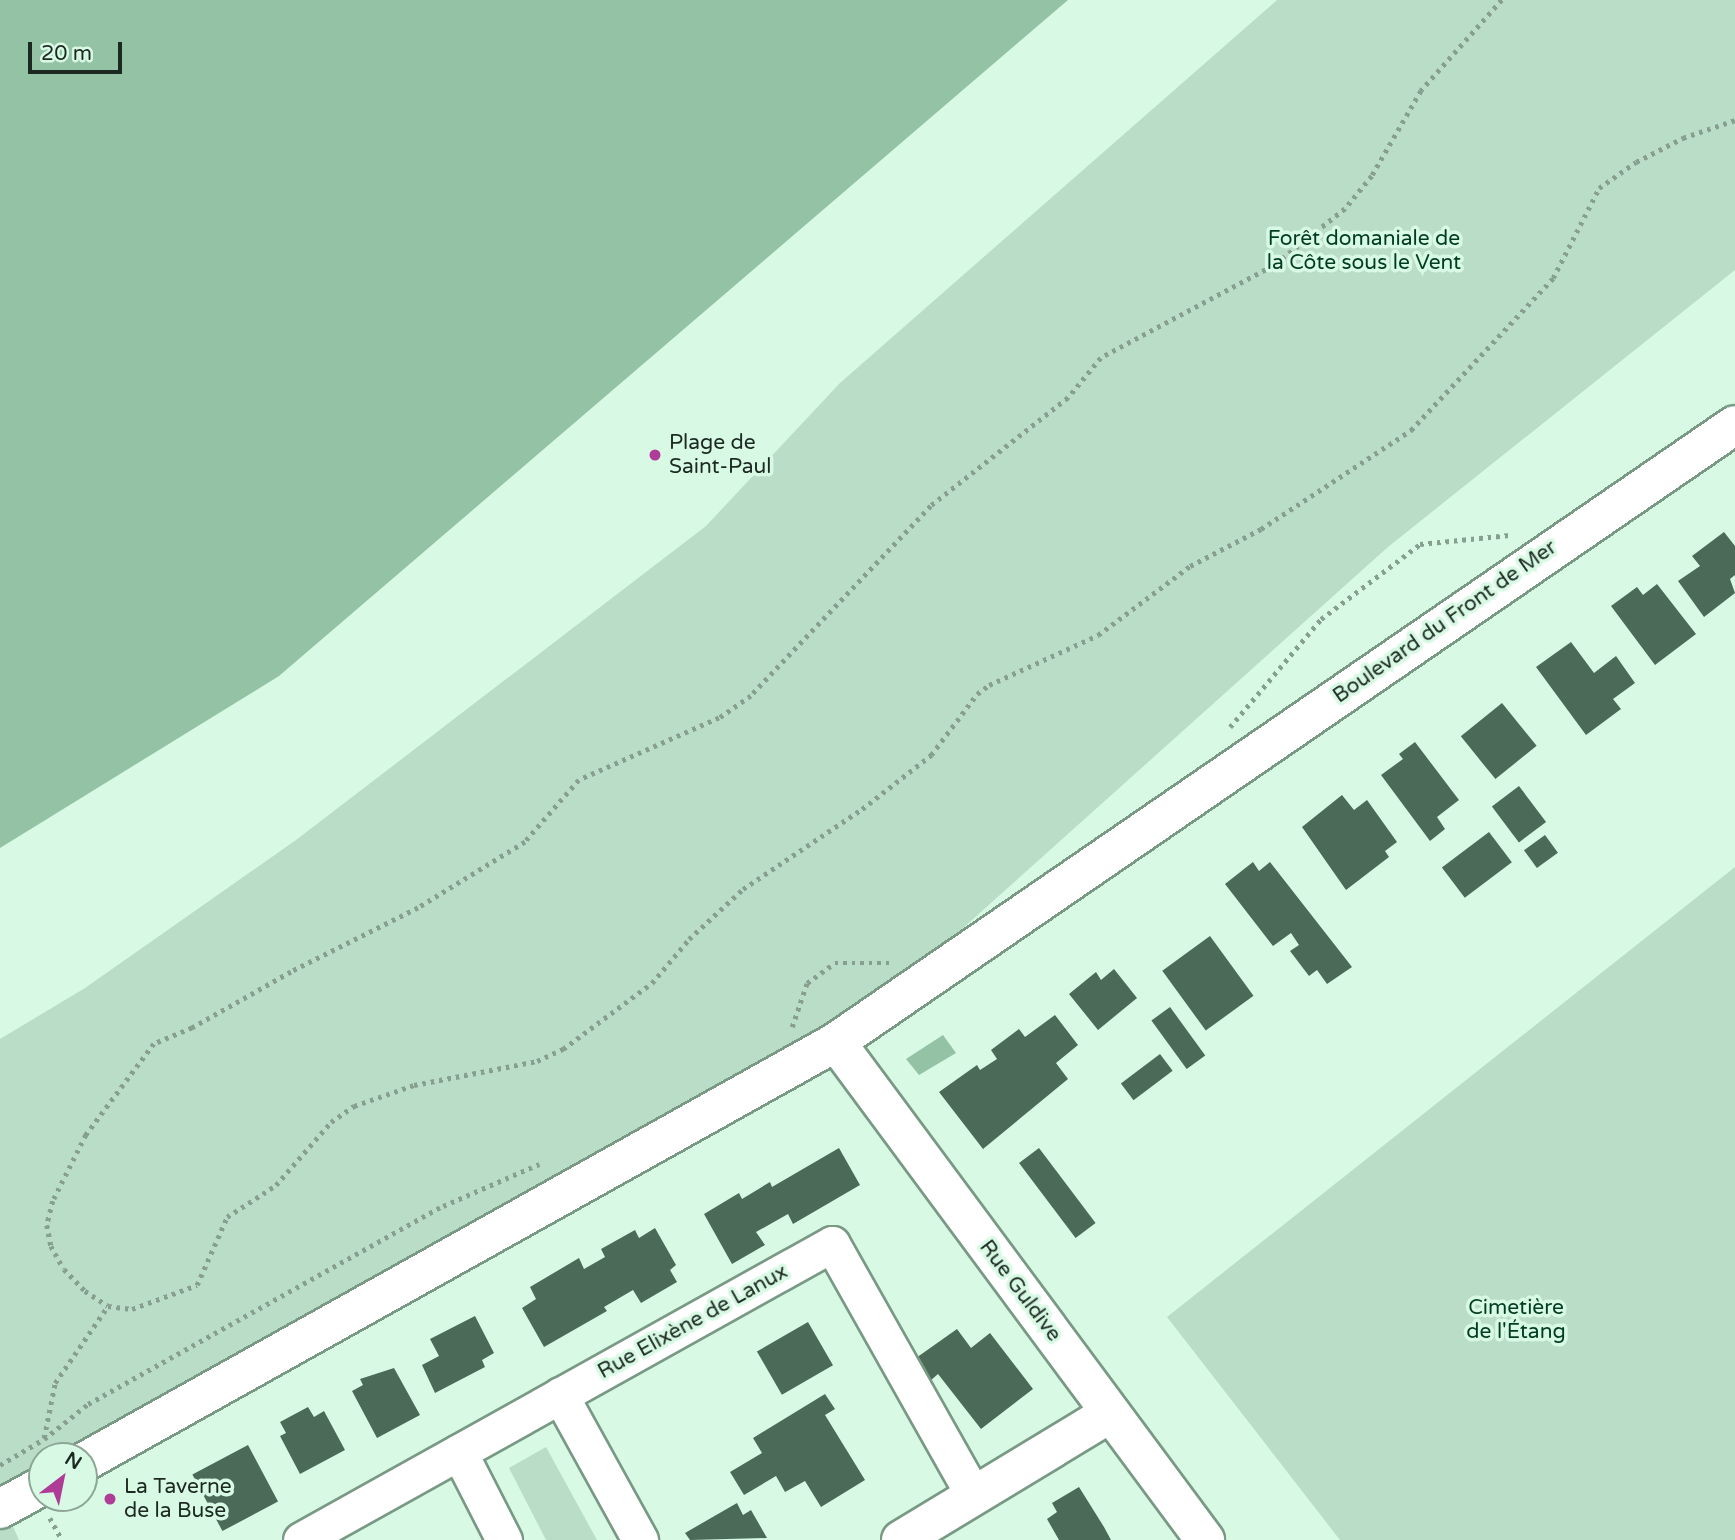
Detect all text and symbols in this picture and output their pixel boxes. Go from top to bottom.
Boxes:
scale bar [32,28,126,72]
text: 20 m [41,41,92,66]
park label: Forêt domaniale de la Côte sous le Vent [1267,226,1461,276]
place label: Plage de Saint-Paul [669,430,771,480]
marker: Plage de Saint-Paul [647,447,663,463]
street label: Boulevard du Front de Mer [1328,535,1562,709]
street label: Rue Guldive [974,1235,1066,1347]
street label: Rue Elixène de Lanux [594,1259,792,1385]
park label: Cimetière de l'Étang [1466,1295,1566,1345]
north arrow [28,1442,98,1512]
text: N [61,1448,85,1474]
place label: La Taverne de la Buse [124,1474,232,1524]
marker: La Taverne de la Buse [102,1491,118,1507]

